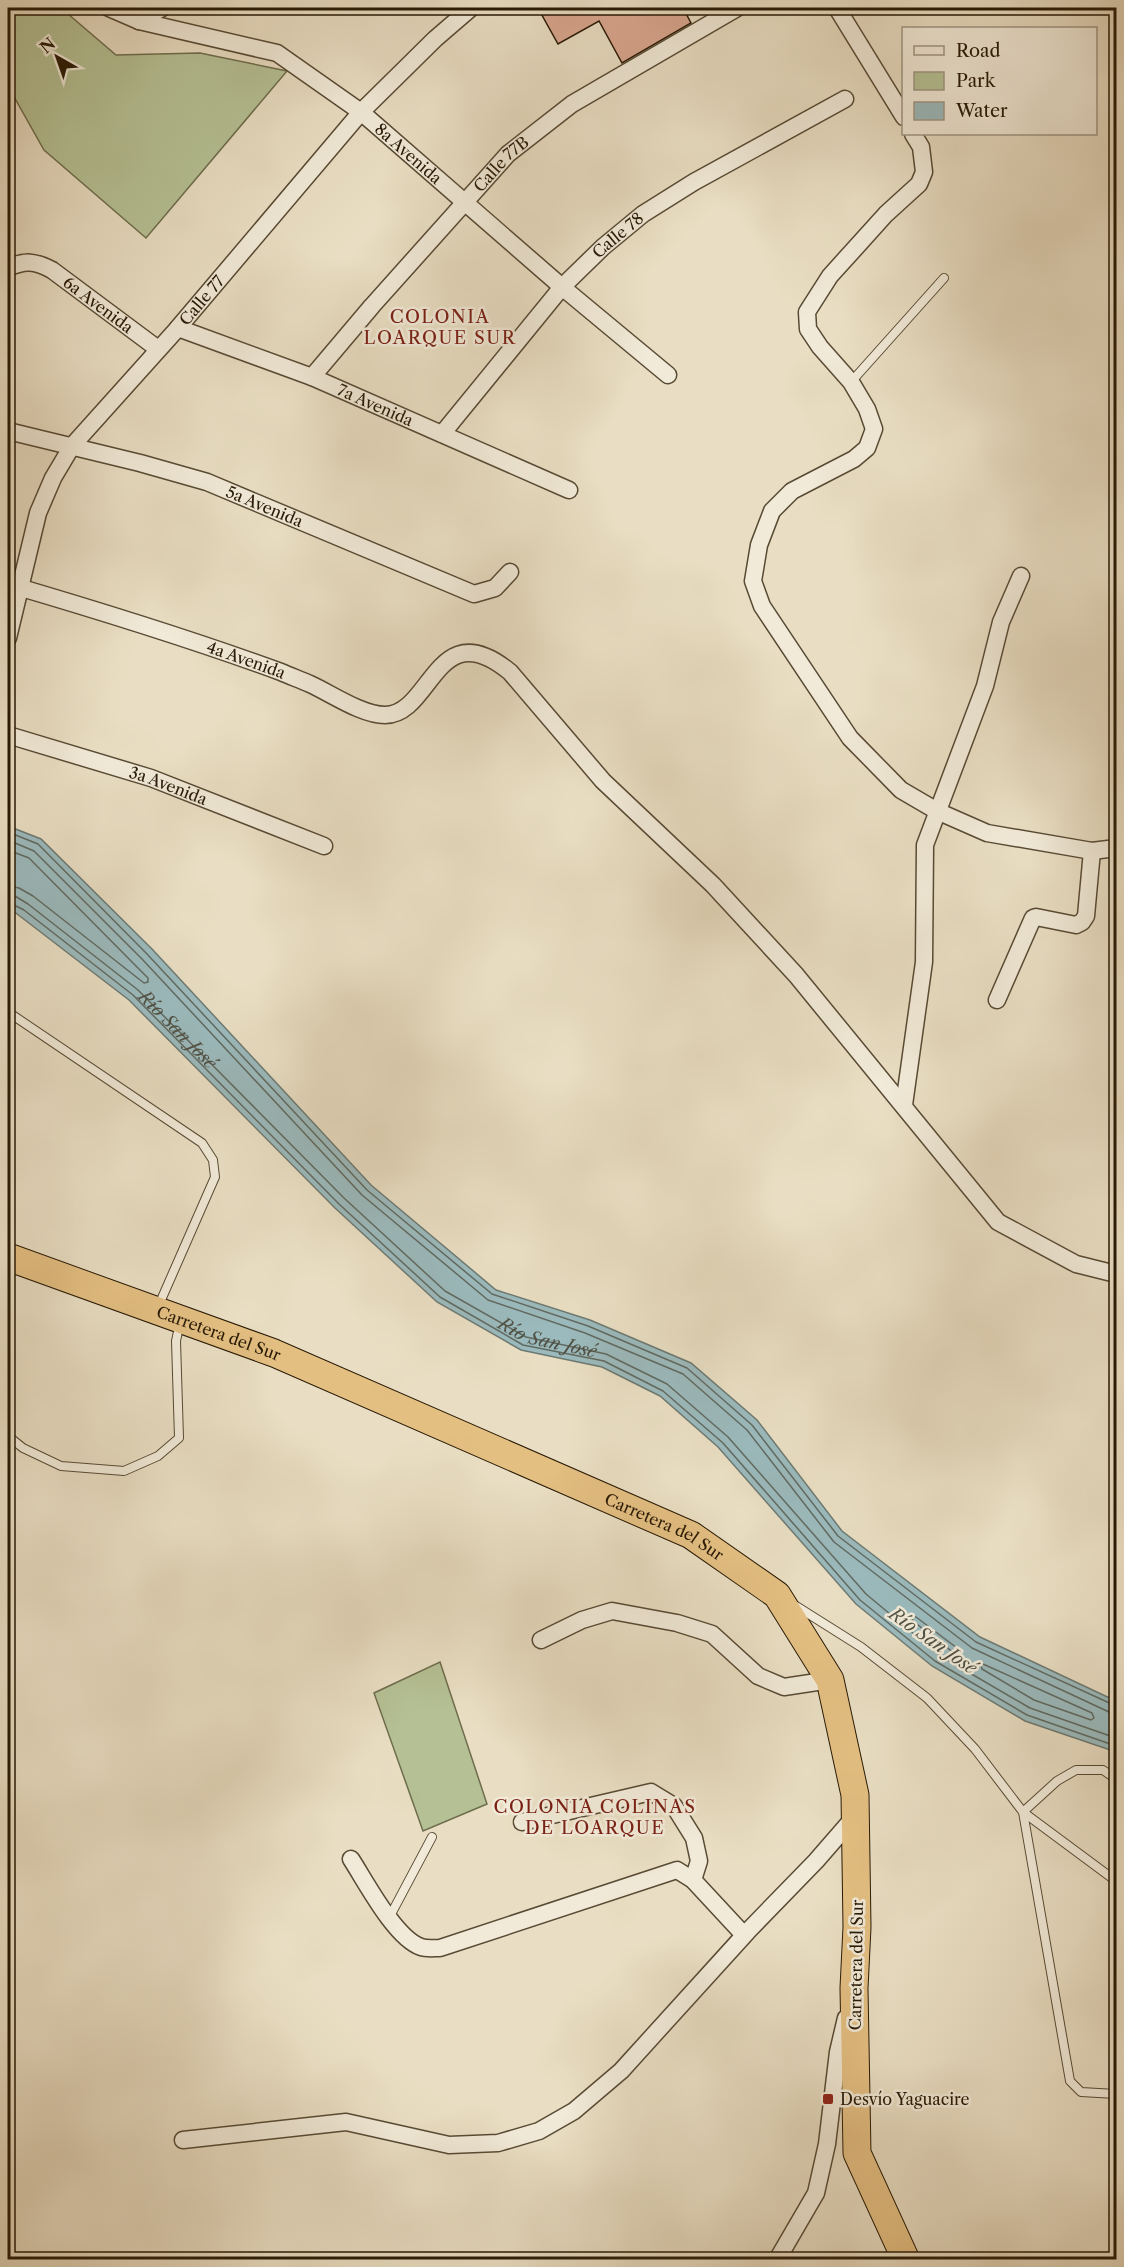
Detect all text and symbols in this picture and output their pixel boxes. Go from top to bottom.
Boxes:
north arrow [27,27,87,87]
legend [902,27,1097,135]
text: N [36,33,59,58]
text: Road [956,40,1001,62]
text: Park [956,70,997,92]
text: Water [955,100,1008,122]
street label: 8a Avenida [371,119,447,188]
street label: Calle 77B [469,132,533,196]
street label: Calle 78 [588,208,647,262]
street label: Calle 77 [175,271,228,329]
street label: 6a Avenida [59,272,138,337]
district label: COLONIA LOARQUE SUR [364,306,516,349]
street label: 7a Avenida [334,379,417,431]
street label: 5a Avenida [223,481,307,531]
street label: 4a Avenida [204,637,289,683]
street label: 3a Avenida [127,762,211,809]
water label: Río San José [132,984,222,1075]
street label: Carretera del Sur [154,1301,284,1365]
water label: Río San José [493,1312,600,1363]
street label: Carretera del Sur [602,1489,728,1565]
water label: Río San José [883,1602,982,1680]
district label: COLONIA COLINAS DE LOARQUE [494,1796,696,1839]
street label: Carretera del Sur [845,1899,867,2031]
place label: Desvío Yaguacire [840,2089,970,2109]
marker: Desvío Yaguacire [821,2092,835,2106]

